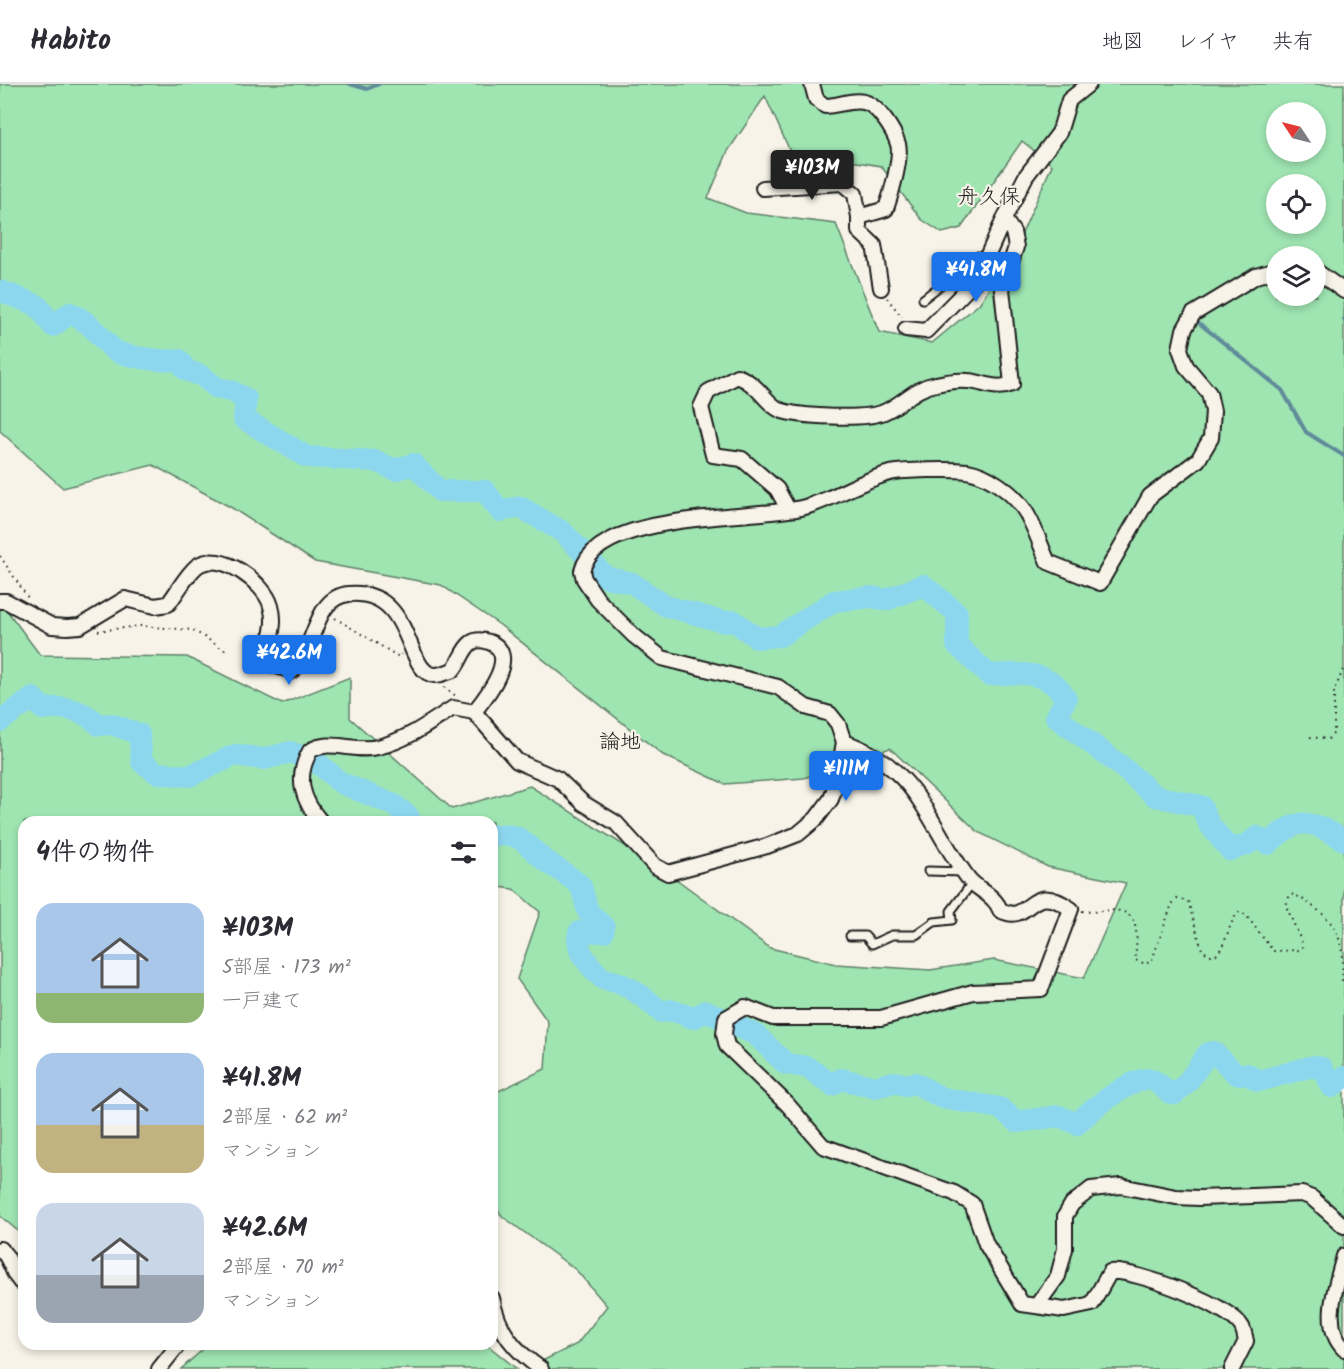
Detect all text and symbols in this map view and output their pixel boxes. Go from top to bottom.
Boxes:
text: Habito [30,19,111,64]
text: 地図 [1102,26,1144,59]
text: レイヤ [1177,26,1239,59]
text: 共有 [1272,26,1314,59]
north arrow [1266,102,1326,162]
map controls [1266,102,1326,306]
pin: ¥103M [770,150,854,201]
text: ¥103M [785,153,839,185]
button: locate [1266,174,1326,234]
district label: 舟久保 [958,181,1021,214]
button: layers [1266,246,1326,306]
pin: ¥41.8M [927,252,1025,303]
text: ¥41.8M [946,255,1006,287]
pin: ¥42.6M [240,635,338,686]
text: ¥42.6M [256,638,322,670]
district label: 論地 [599,726,641,759]
pin: ¥111M [804,751,888,802]
text: ¥111M [823,754,869,786]
text: 4件の物件 [36,832,154,874]
icon: filters [447,836,480,869]
text: ¥103M [222,908,293,950]
icon: home [84,927,156,999]
text: 5部屋 · 173 m² [222,952,351,984]
text: 一戸建て [222,986,302,1018]
text: ¥41.8M [222,1058,301,1100]
icon: home [84,1077,156,1149]
text: 2部屋 · 62 m² [222,1102,347,1134]
text: マンション [222,1136,321,1168]
text: ¥42.6M [222,1208,307,1250]
icon: home [84,1227,156,1299]
text: 2部屋 · 70 m² [222,1252,344,1284]
text: マンション [222,1286,321,1318]

